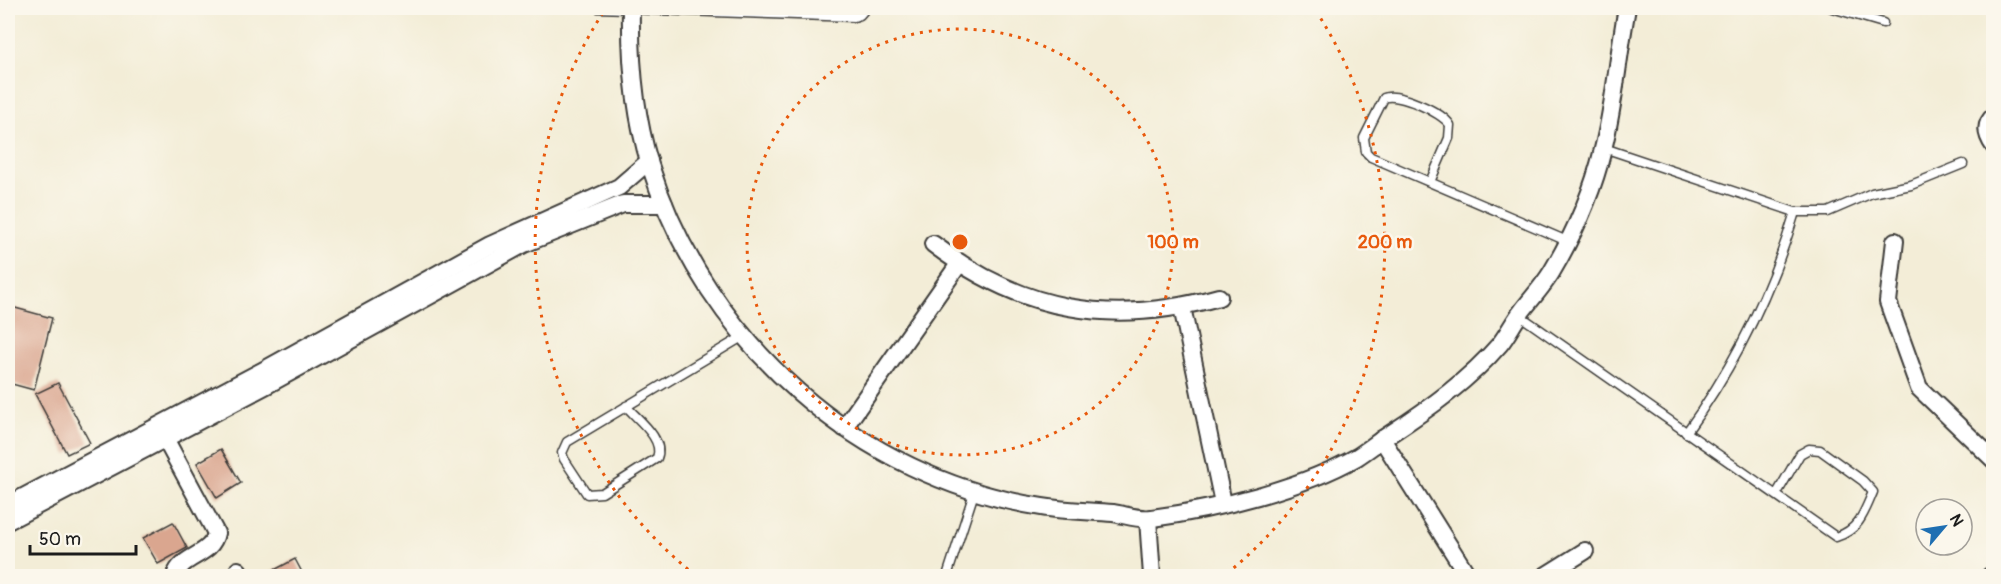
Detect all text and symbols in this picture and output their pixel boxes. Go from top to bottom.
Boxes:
text: 100 m [1147,231,1199,254]
text: 200 m [1358,231,1412,254]
centre of rings [950,232,970,252]
north arrow [1914,497,1974,557]
text: N [1945,511,1968,530]
scale bar [30,518,136,556]
text: 50 m [39,528,81,551]

